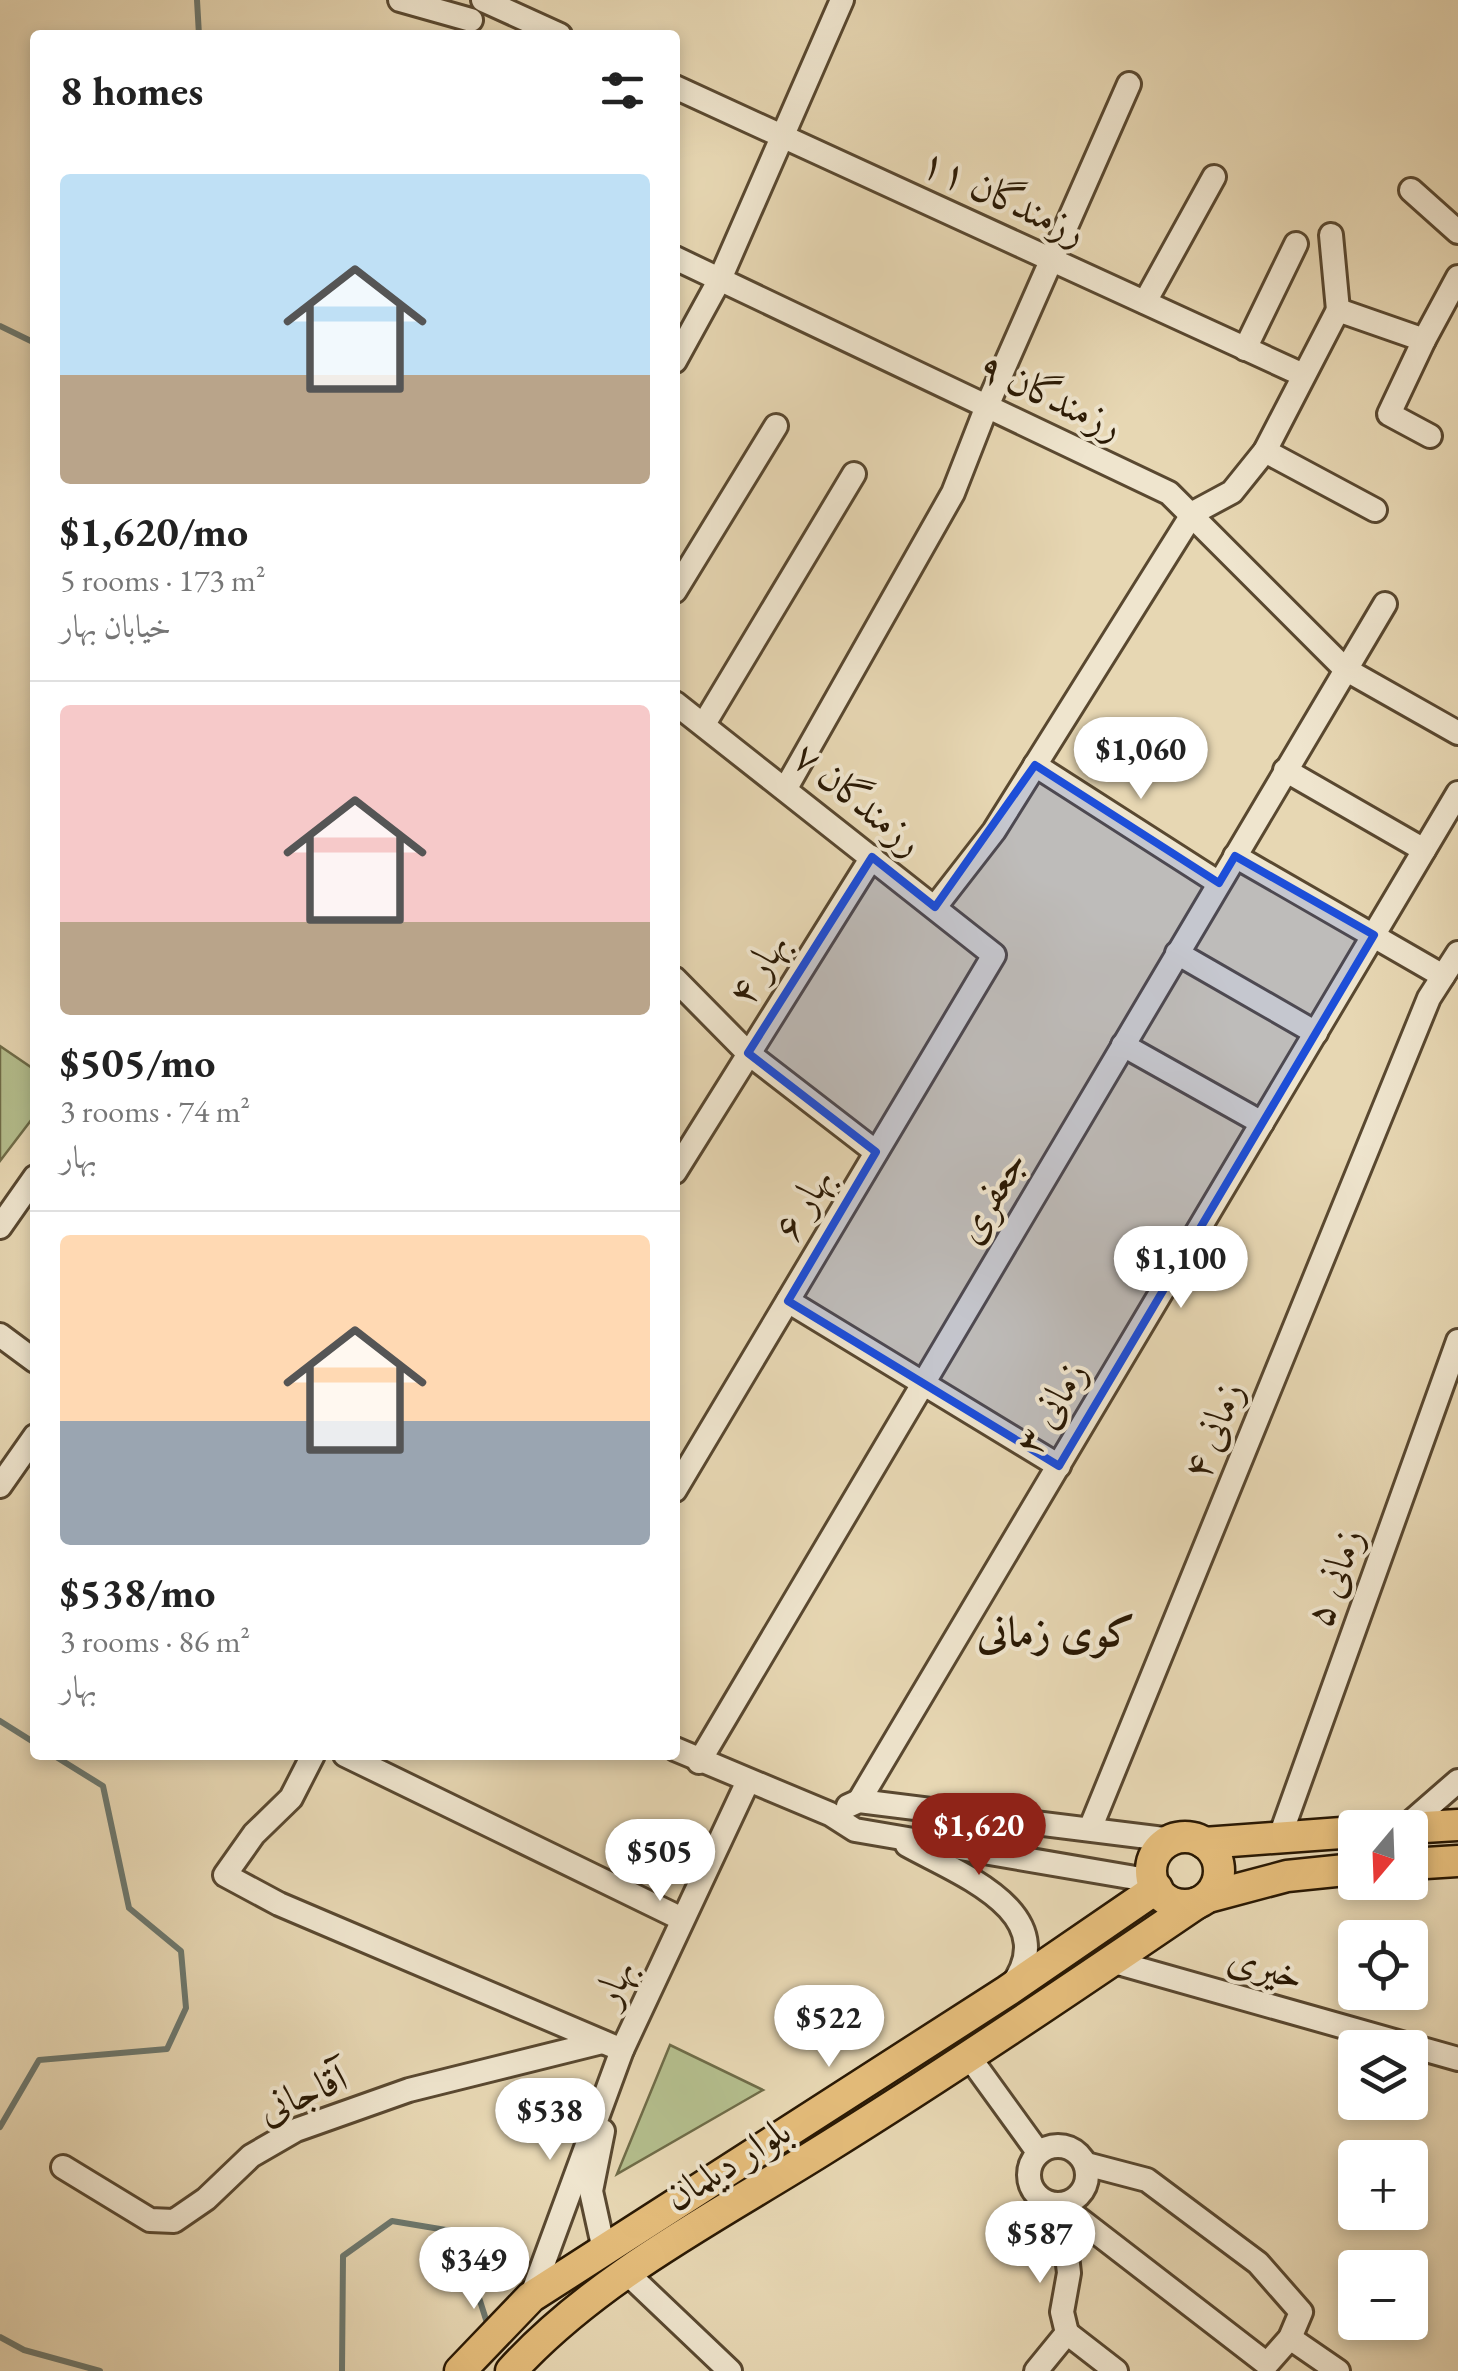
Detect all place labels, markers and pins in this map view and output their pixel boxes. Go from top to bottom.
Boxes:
pin: $1,060 [1060,717,1222,802]
pin: $1,100 [1100,1226,1262,1311]
pin: $1,620 [898,1793,1060,1878]
pin: $505 [601,1819,719,1904]
pin: $522 [770,1985,888,2070]
pin: $538 [491,2078,609,2163]
pin: $587 [981,2201,1099,2286]
pin: $349 [415,2227,533,2312]

